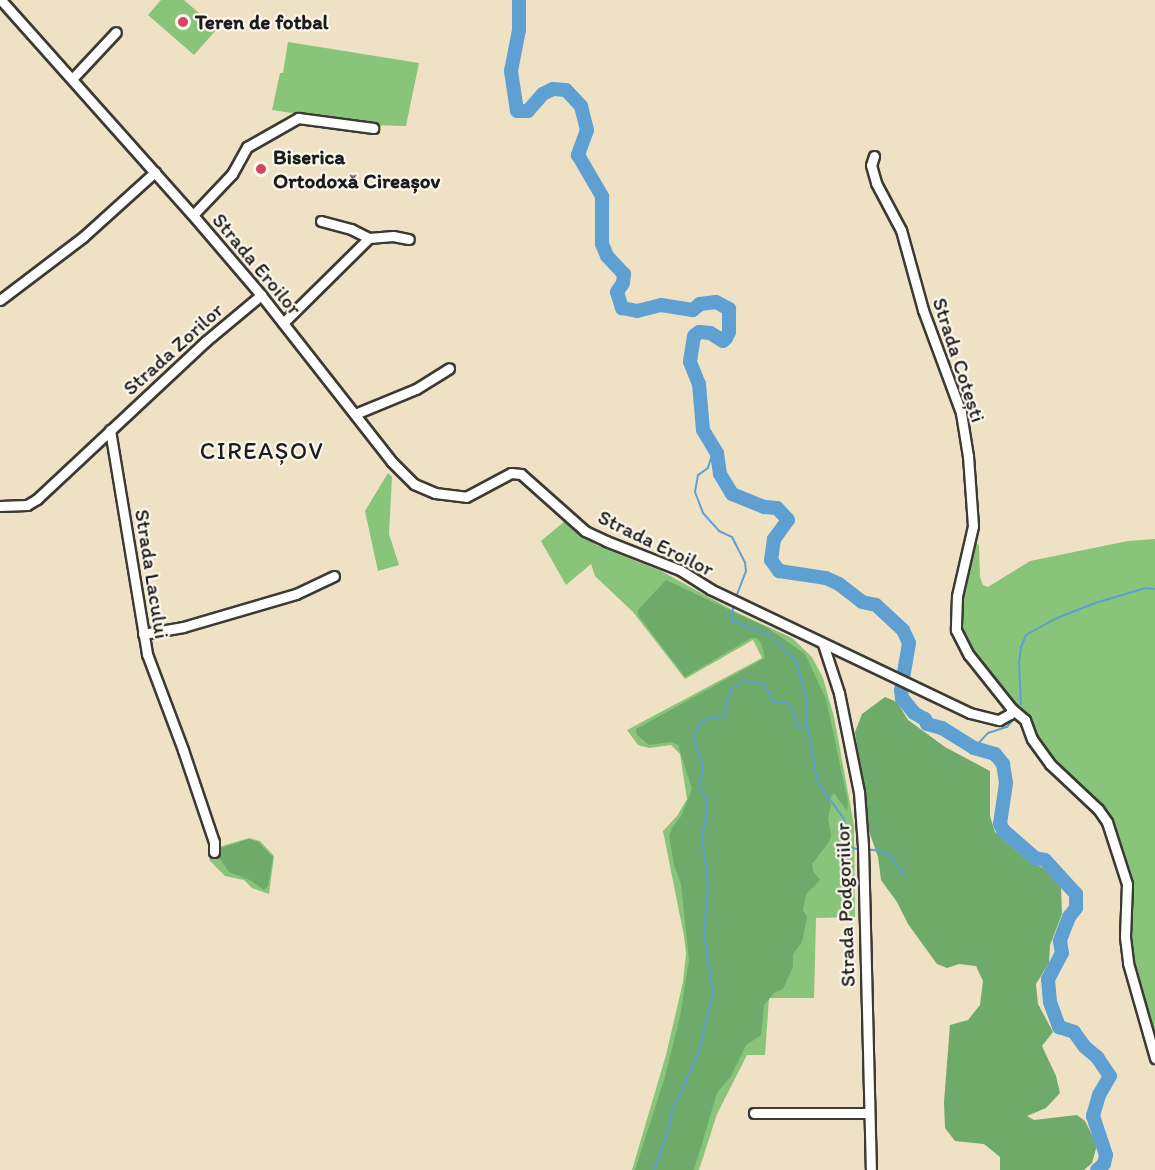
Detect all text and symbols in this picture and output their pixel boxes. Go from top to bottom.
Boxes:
place label: Teren de fotbal [195,9,328,35]
marker: Teren de fotbal [176,15,190,29]
place label: Biserica Ortodoxă Cireașov [273,144,441,194]
marker: Biserica Ortodoxă Cireașov [254,162,268,176]
street label: Strada Eroilor [207,208,307,320]
street label: Strada Cotești [927,294,991,426]
street label: Strada Zorilor [118,297,228,401]
district label: CIREAȘOV [199,437,325,465]
street label: Strada Eroilor [594,504,718,582]
street label: Strada Lacului [129,507,175,641]
street label: Strada Podgoriilor [830,823,860,987]

